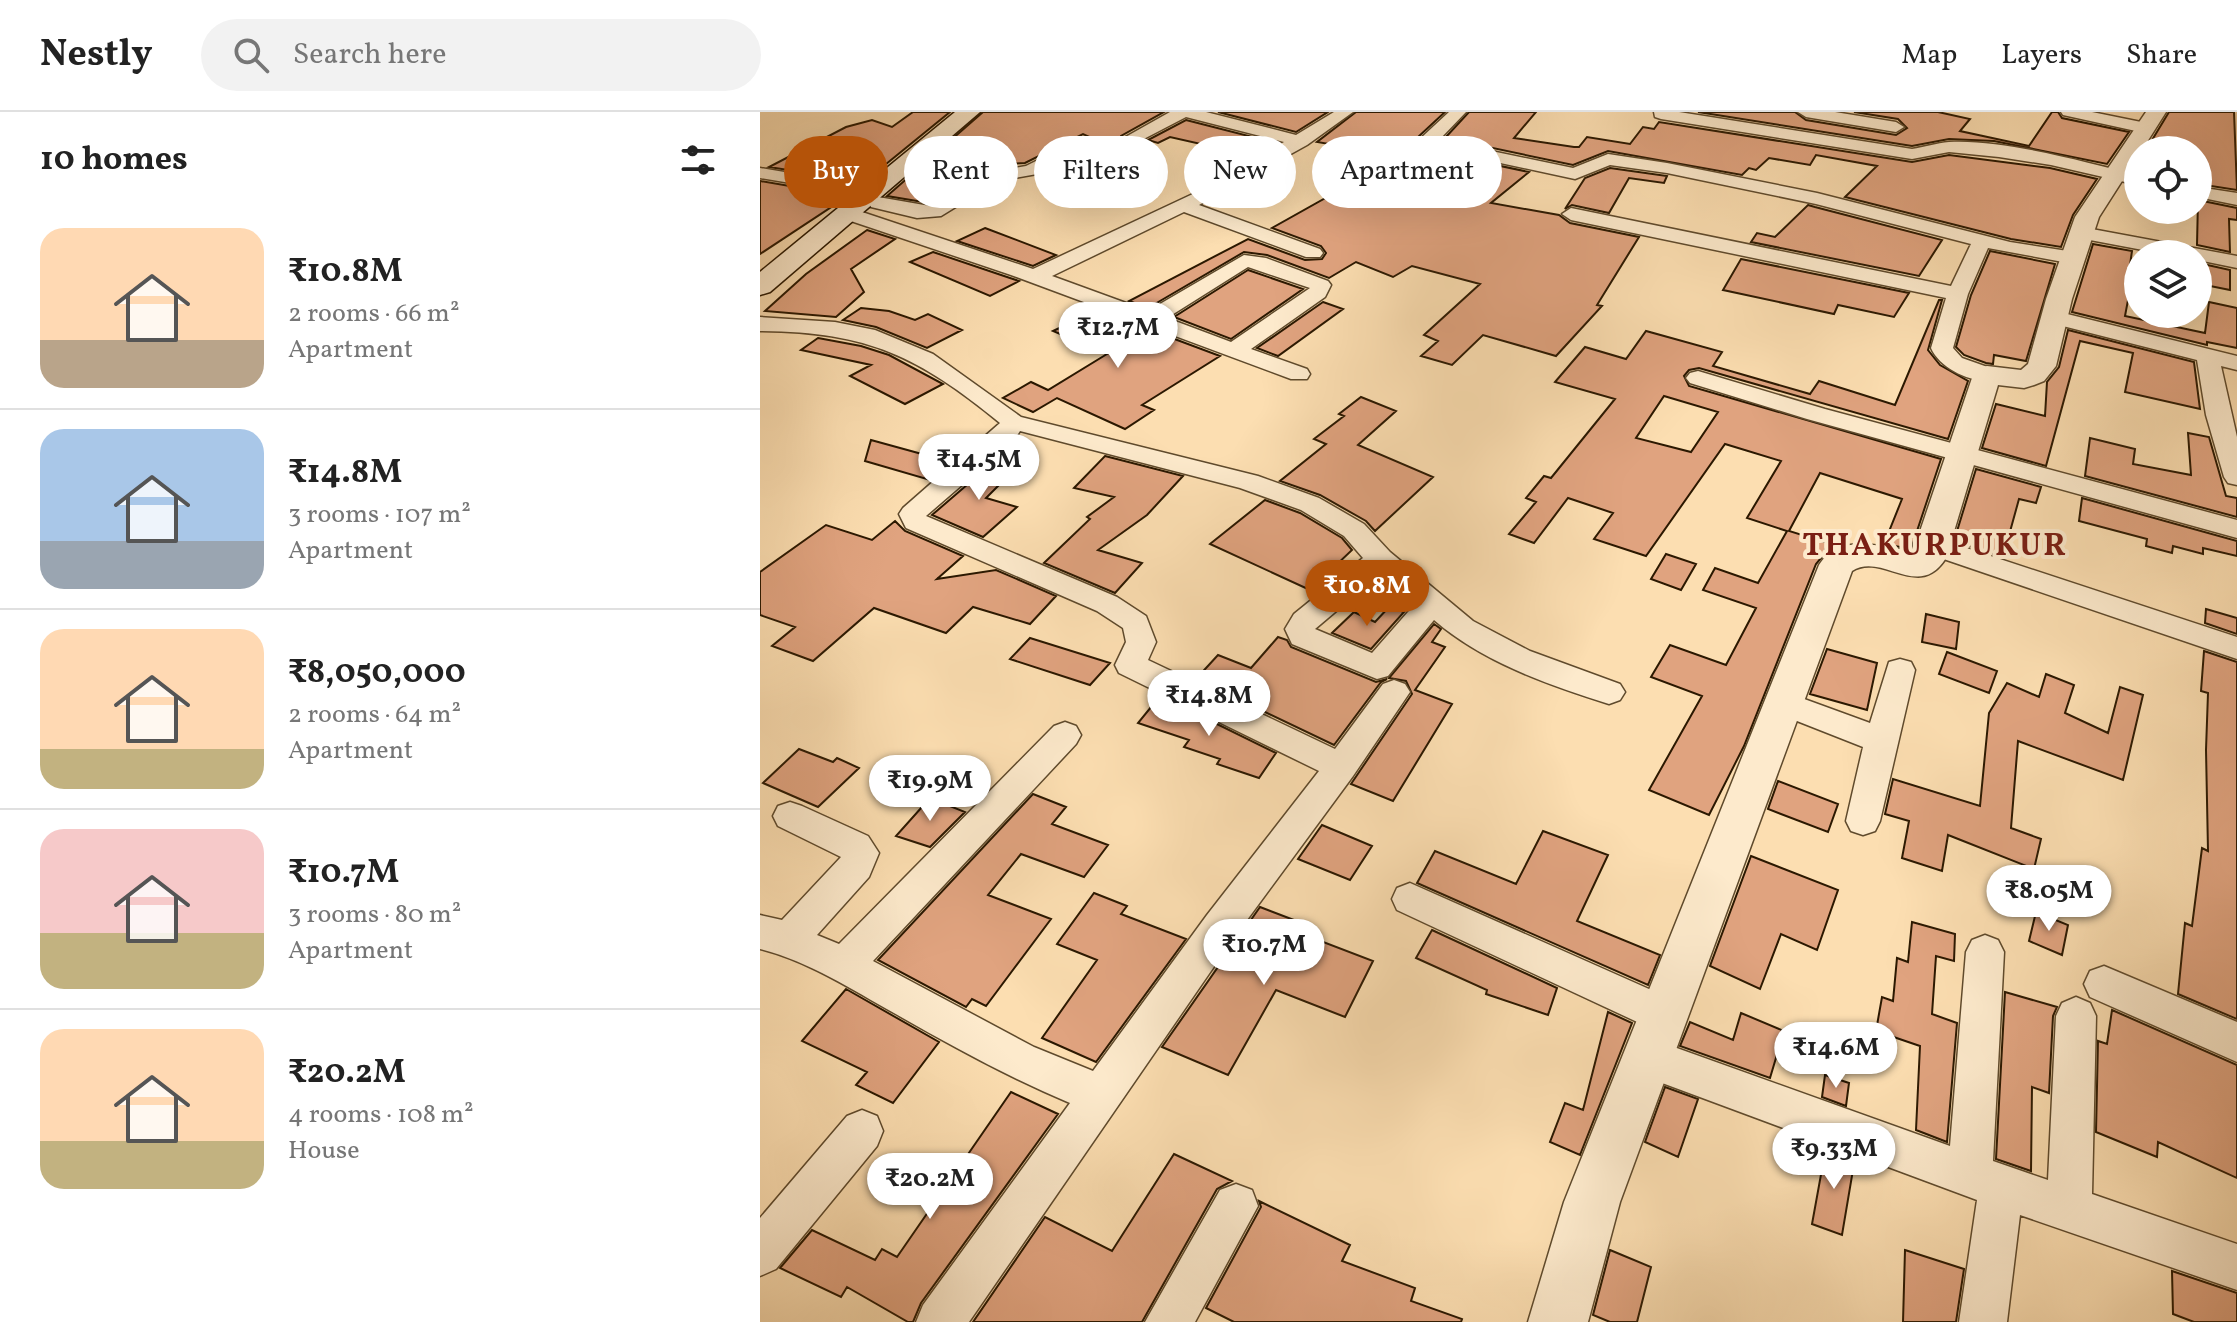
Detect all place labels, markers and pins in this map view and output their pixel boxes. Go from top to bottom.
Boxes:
pin: ₹12.7M [1053,302,1183,370]
pin: ₹14.5M [914,434,1044,502]
pin: ₹10.8M [1302,560,1432,628]
pin: ₹14.8M [1144,670,1274,738]
pin: ₹19.9M [865,755,995,823]
pin: ₹8.05M [1984,865,2114,933]
pin: ₹10.7M [1199,919,1329,987]
pin: ₹14.6M [1771,1022,1901,1090]
pin: ₹9.33M [1769,1123,1899,1191]
pin: ₹20.2M [865,1153,995,1221]

